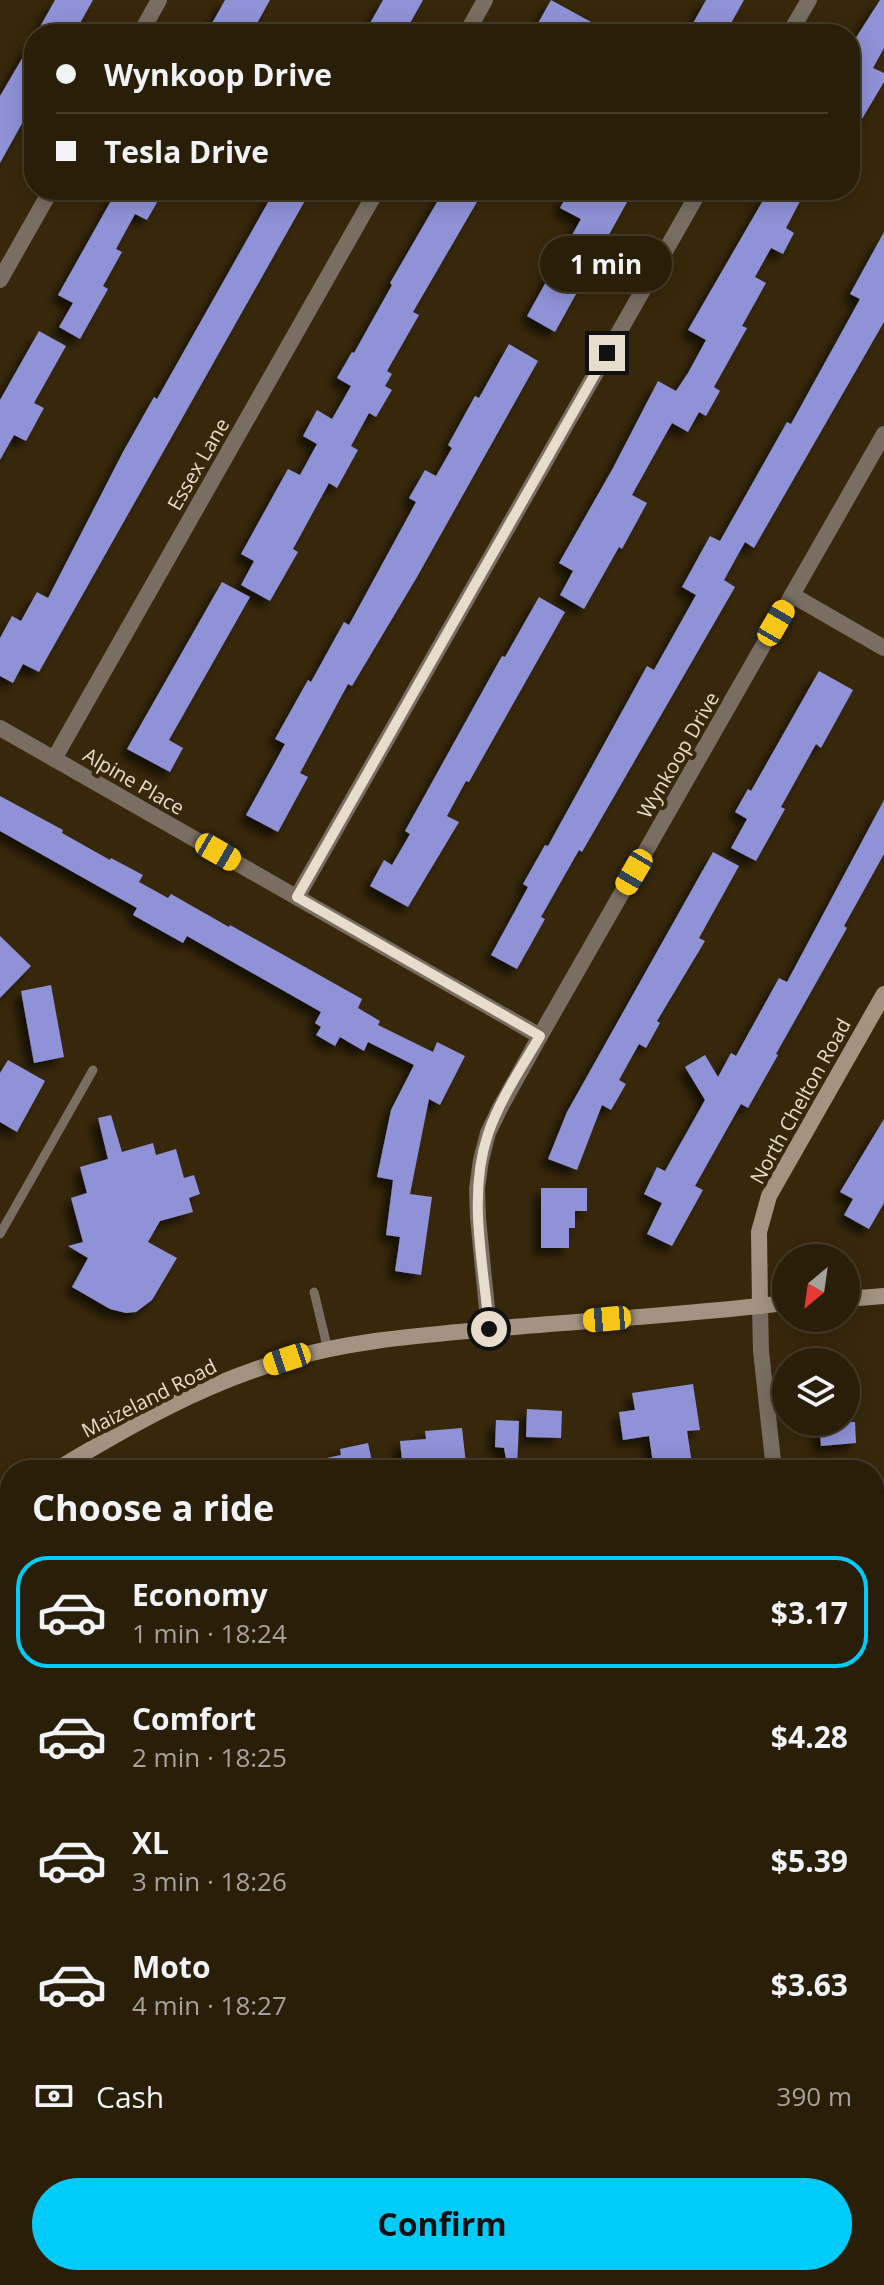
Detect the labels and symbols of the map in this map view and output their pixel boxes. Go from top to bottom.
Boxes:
callout: 1 min [541,237,673,293]
route end [589,335,625,371]
street label: Essex Lane [161,413,235,515]
car [754,596,798,650]
street label: Wynkoop Drive [631,687,725,823]
street label: Alpine Place [78,741,190,821]
car [191,830,245,874]
car [612,845,656,899]
street label: North Chelton Road [743,1013,857,1189]
north arrow [772,1244,860,1332]
car [582,1305,632,1333]
route start [471,1311,507,1347]
car [260,1340,314,1378]
street label: Maizeland Road [77,1352,221,1444]

